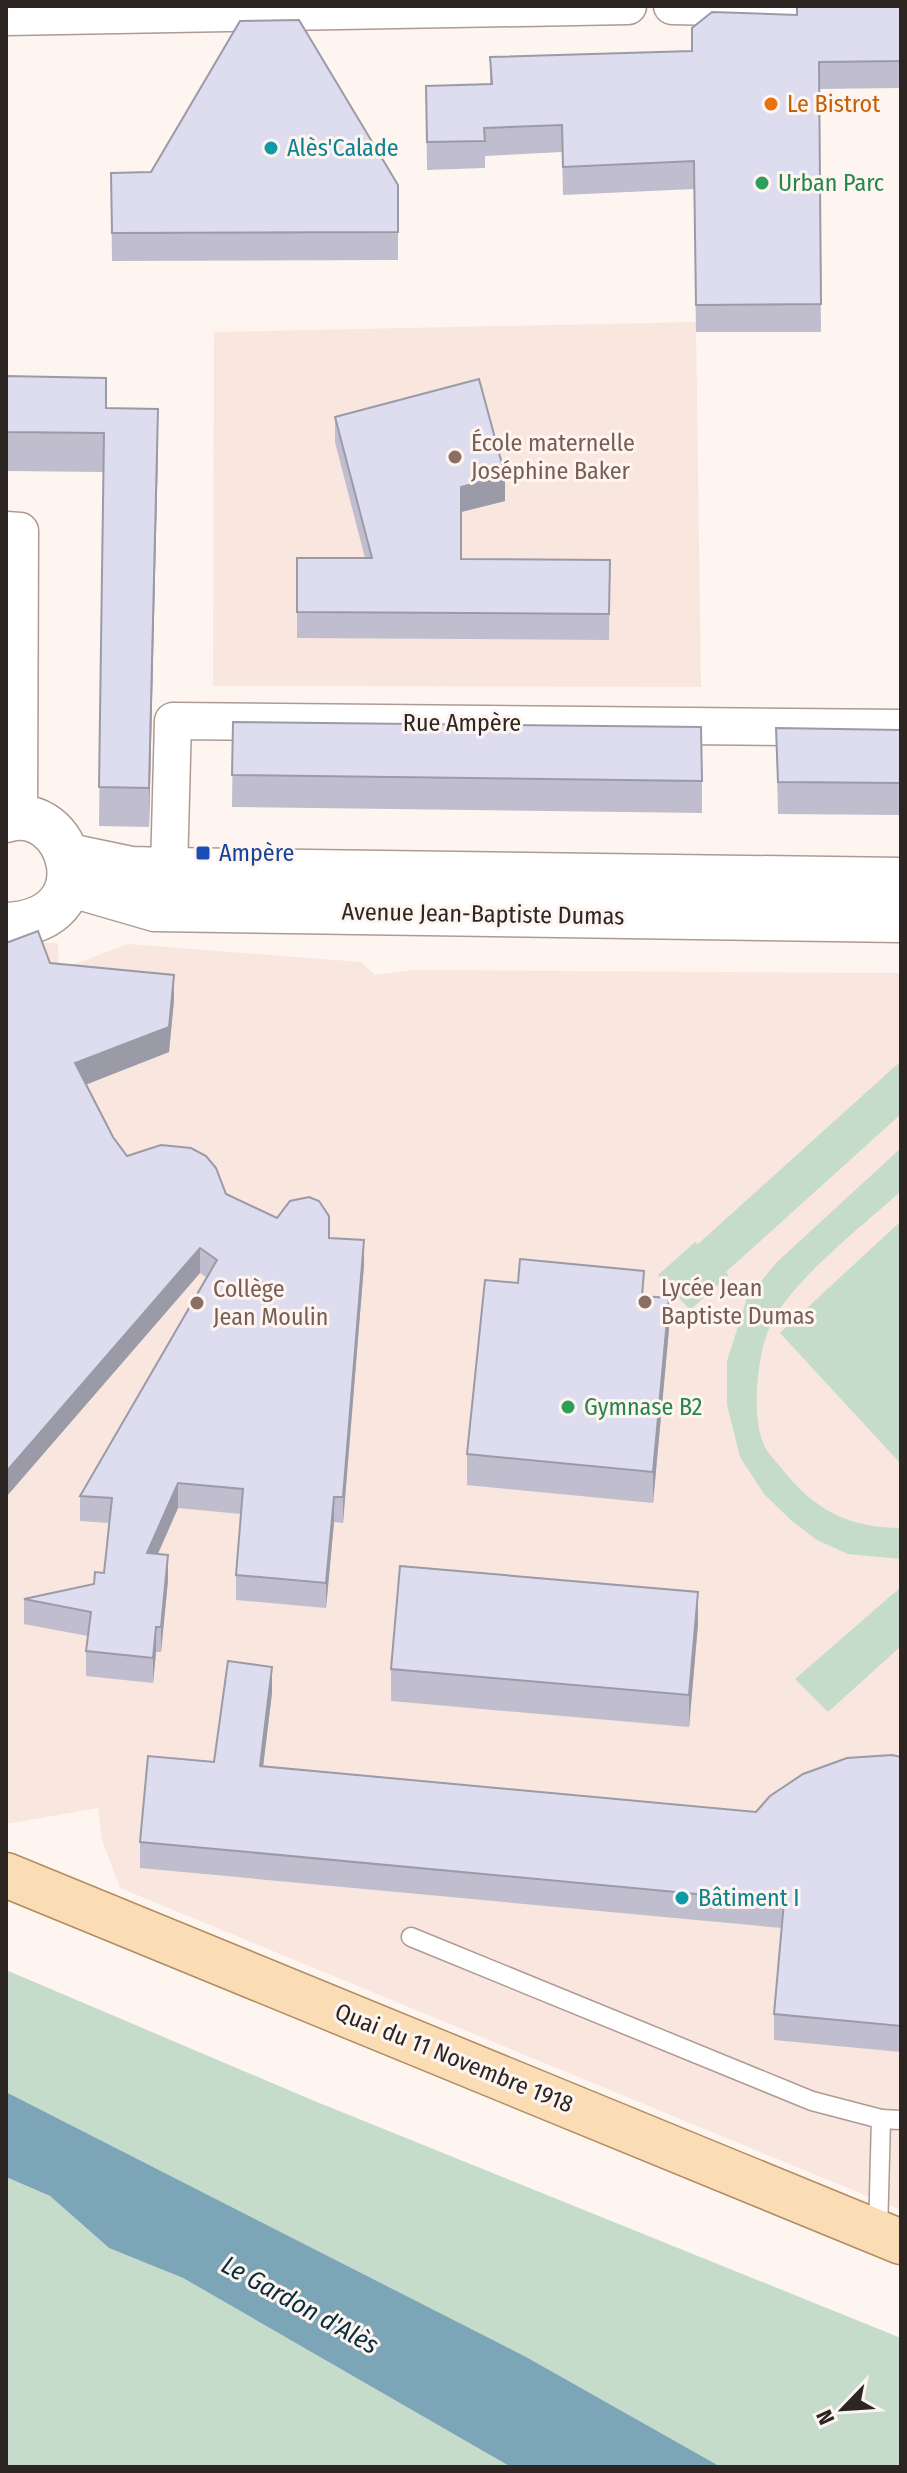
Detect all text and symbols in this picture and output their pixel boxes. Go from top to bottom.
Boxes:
place label: Le Bistrot [787,90,880,118]
marker: Le Bistrot [762,95,780,113]
place label: Alès'Calade [287,134,399,162]
marker: Alès'Calade [262,139,280,157]
place label: Urban Parc [778,169,884,197]
marker: Urban Parc [753,174,771,192]
place label: École maternelle Joséphine Baker [471,428,635,485]
marker: École maternelle Joséphine Baker [446,448,464,466]
street label: Rue Ampère [403,709,521,737]
place label: Ampère [219,839,294,867]
marker: Ampère [194,844,212,862]
street label: Avenue Jean-Baptiste Dumas [341,898,625,930]
place label: Lycée Jean Baptiste Dumas [661,1274,815,1330]
place label: Collège Jean Moulin [213,1275,329,1331]
marker: Lycée Jean Baptiste Dumas [636,1293,654,1311]
marker: Collège Jean Moulin [188,1294,206,1312]
place label: Gymnase B2 [584,1393,702,1421]
marker: Gymnase B2 [559,1398,577,1416]
place label: Bâtiment I [698,1884,800,1912]
marker: Bâtiment I [673,1889,691,1907]
street label: Quai du 11 Novembre 1918 [331,1997,577,2119]
water label: Le Gardon d'Alès [216,2249,384,2361]
north arrow [803,2369,883,2449]
text: N [810,2406,840,2429]

